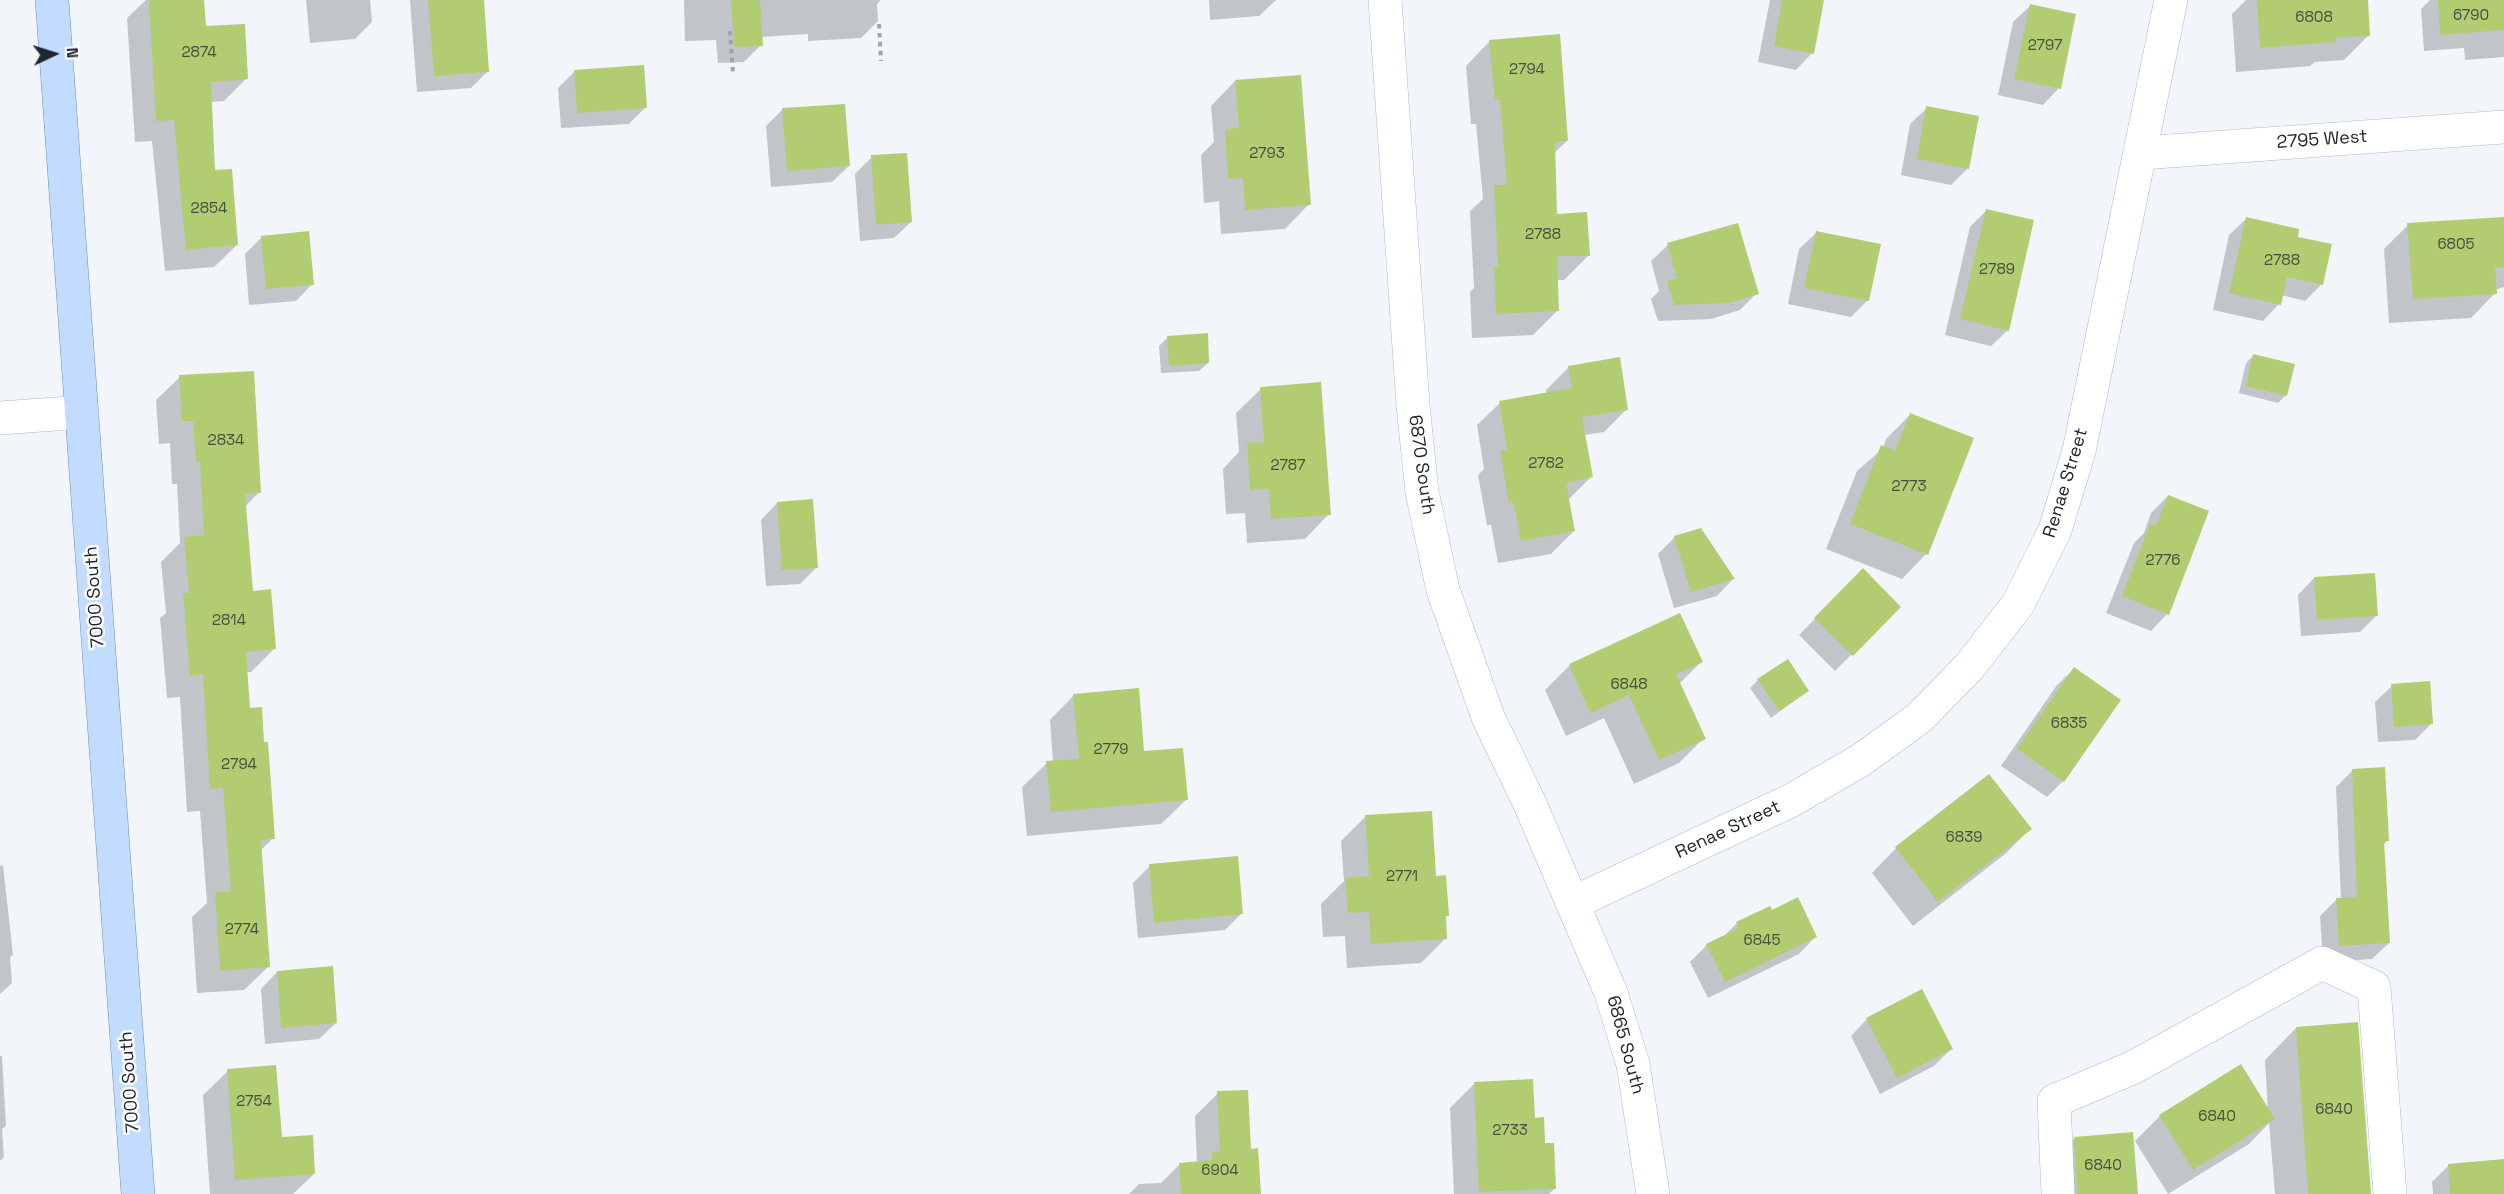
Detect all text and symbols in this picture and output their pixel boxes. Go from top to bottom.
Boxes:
house number: 6790 [2453,7,2489,25]
house number: 6808 [2295,9,2333,27]
north arrow [24,24,84,84]
house number: 2797 [2028,37,2062,55]
house number: 2874 [181,44,217,62]
text: N [62,47,83,59]
house number: 2794 [1509,61,1545,79]
street label: 2795 West [2276,126,2368,154]
house number: 2793 [1249,145,1285,163]
house number: 2854 [191,200,227,218]
house number: 2788 [1525,226,1561,244]
house number: 6805 [2437,236,2475,254]
house number: 2788 [2264,252,2300,270]
house number: 2789 [1979,261,2015,279]
street label: 6870 South [1403,414,1439,516]
street label: Renae Street [2039,426,2093,540]
house number: 2834 [208,432,244,450]
house number: 2782 [1528,455,1564,473]
house number: 2787 [1271,457,1305,475]
house number: 2773 [1892,478,1926,496]
street label: 7000 South [81,545,109,649]
house number: 2776 [2146,552,2180,570]
house number: 2814 [212,612,246,630]
house number: 6848 [1610,676,1648,694]
house number: 6835 [2051,715,2087,733]
house number: 2779 [1093,741,1129,759]
house number: 2794 [221,756,257,774]
street label: Renae Street [1672,796,1784,864]
house number: 6839 [1946,829,1982,847]
house number: 2771 [1386,868,1418,886]
house number: 2774 [225,921,259,939]
house number: 6845 [1744,932,1780,950]
street label: 6865 South [1601,993,1649,1097]
street label: 7000 South [116,1030,144,1134]
house number: 2754 [236,1093,272,1111]
house number: 6840 [2315,1101,2353,1119]
house number: 6840 [2198,1108,2236,1126]
house number: 2733 [1492,1122,1528,1140]
house number: 6840 [2084,1157,2122,1175]
house number: 6904 [1201,1162,1239,1180]

